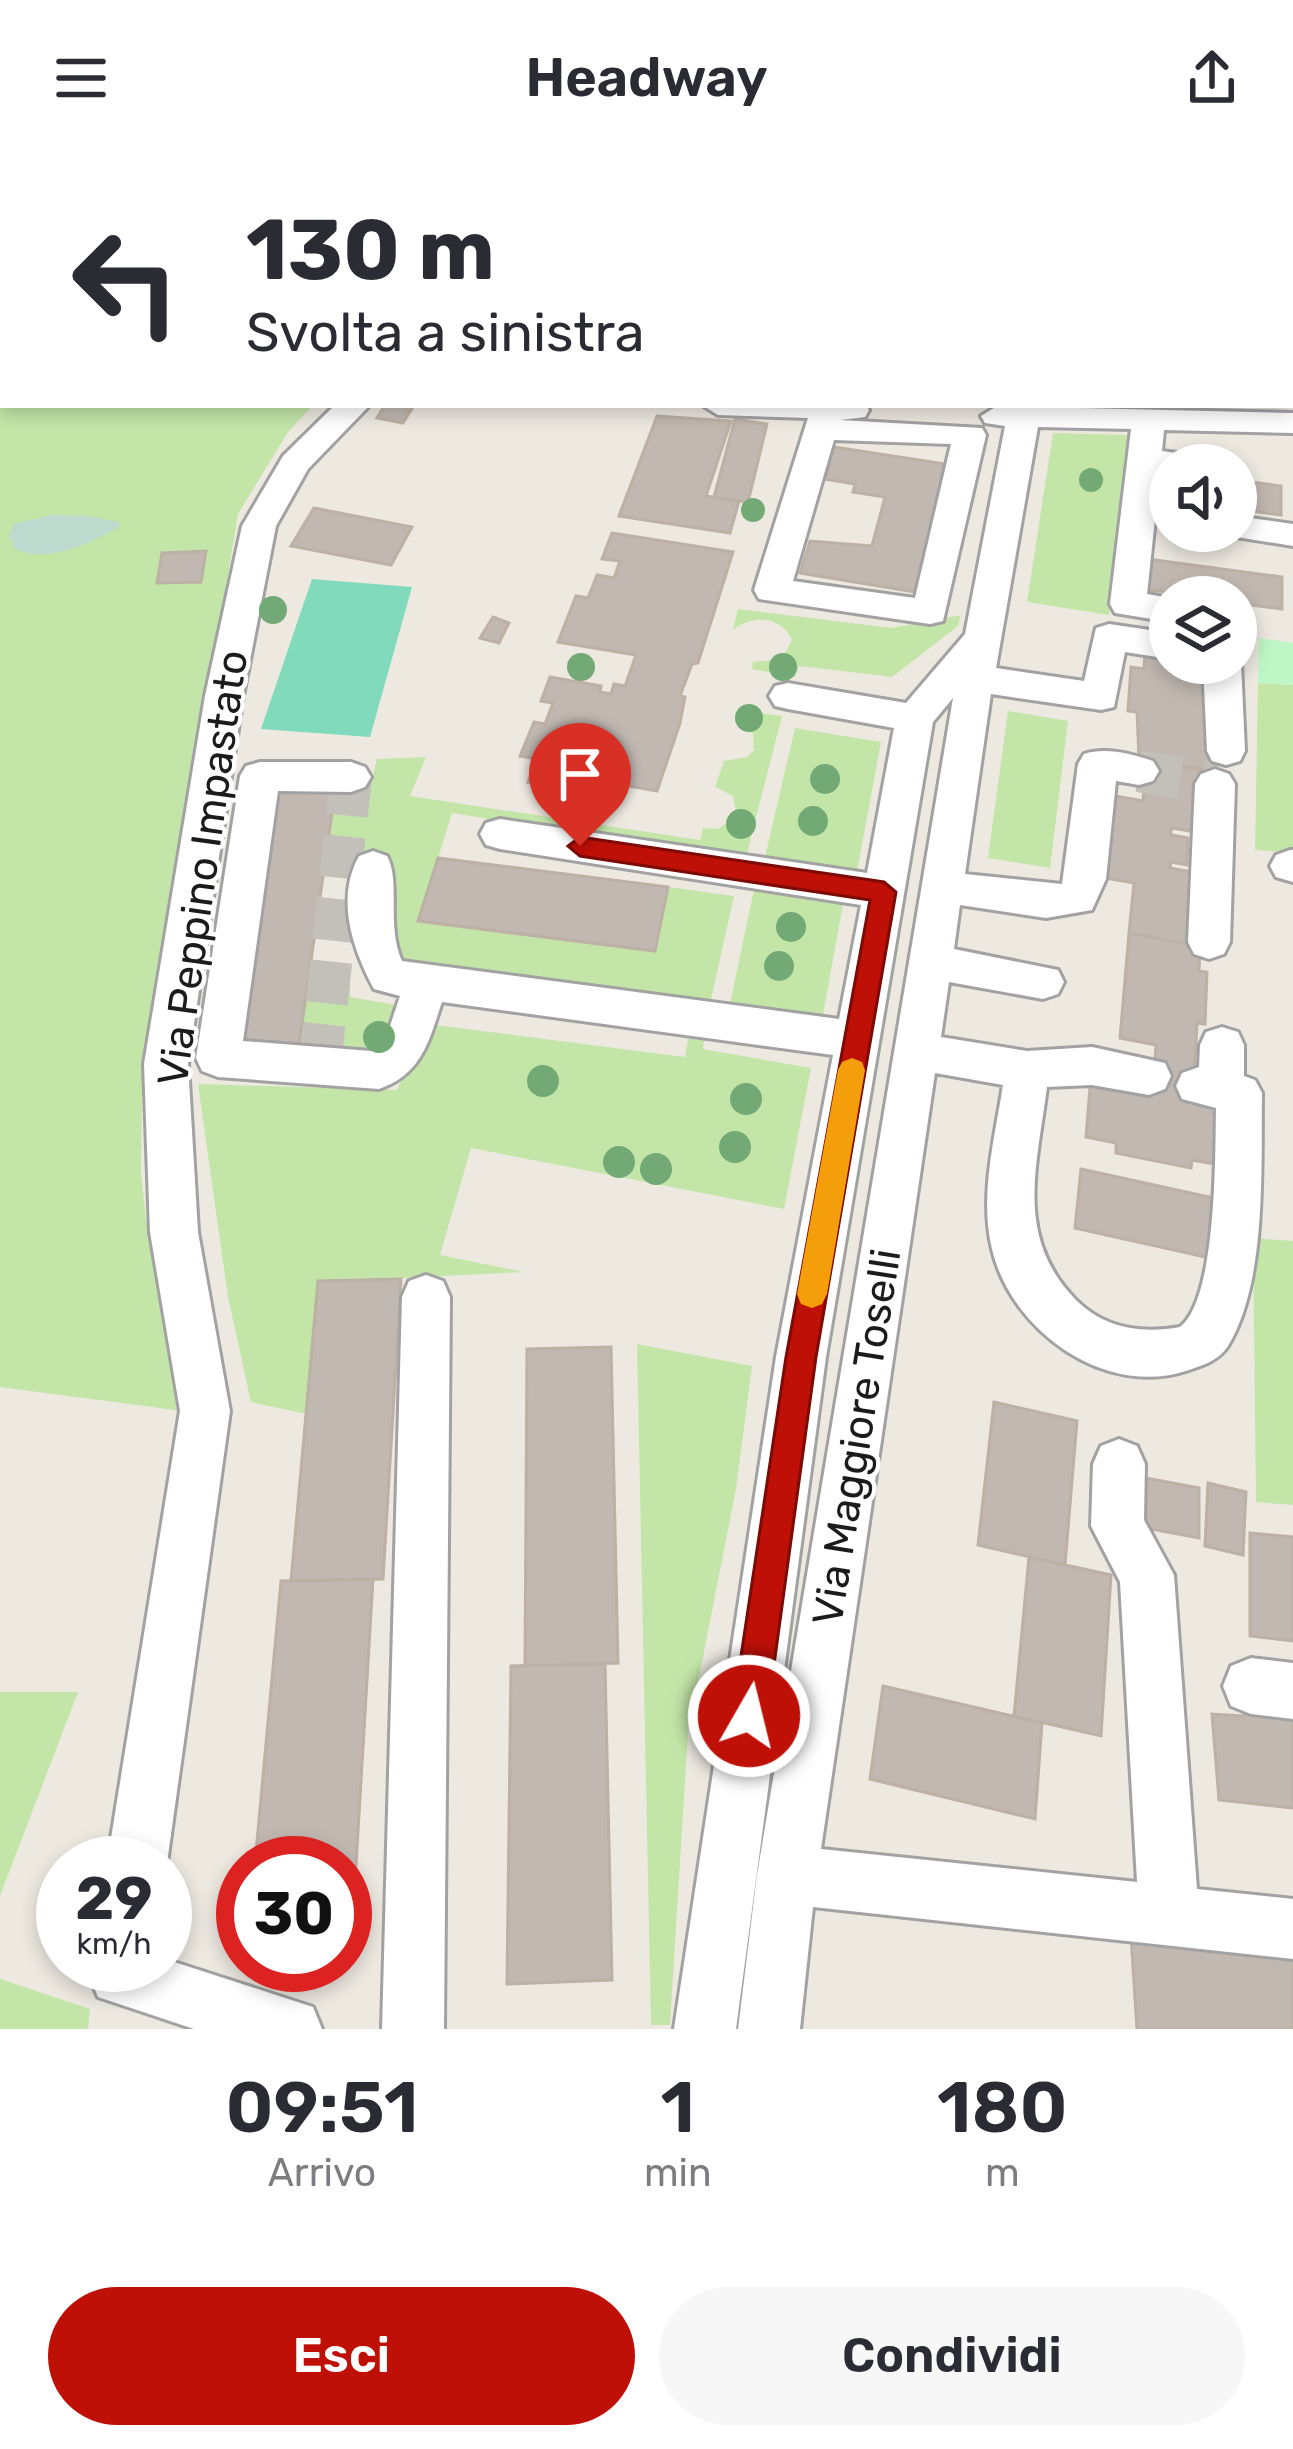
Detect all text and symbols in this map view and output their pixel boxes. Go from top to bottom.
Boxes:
icon: menu [48,45,114,111]
icon: share [1179,45,1245,111]
text: Headway [525,46,768,110]
text: 130 m [246,200,495,300]
icon: left [48,204,204,360]
text: Svolta a sinistra [246,301,645,365]
map controls [1149,444,1257,684]
button: sound [1149,444,1257,552]
button: layers [1149,576,1257,684]
street label: Via Peppino Impastato [148,647,258,1089]
pin [529,723,631,846]
icon: arrive [547,741,613,807]
street label: Via Maggiore Toselli [803,1245,911,1629]
position arrow [686,1653,812,1779]
speed limit sign: 30 [216,1836,372,1992]
text: 29 [75,1863,153,1934]
text: km/h [77,1926,151,1962]
text: 09:51 [225,2065,418,2150]
text: 1 [661,2065,695,2150]
text: 180 [937,2065,1068,2150]
text: Arrivo [268,2150,376,2196]
text: min [644,2150,712,2196]
text: m [985,2150,1020,2196]
button: Esci [48,2287,635,2425]
button: Condividi [659,2287,1245,2425]

